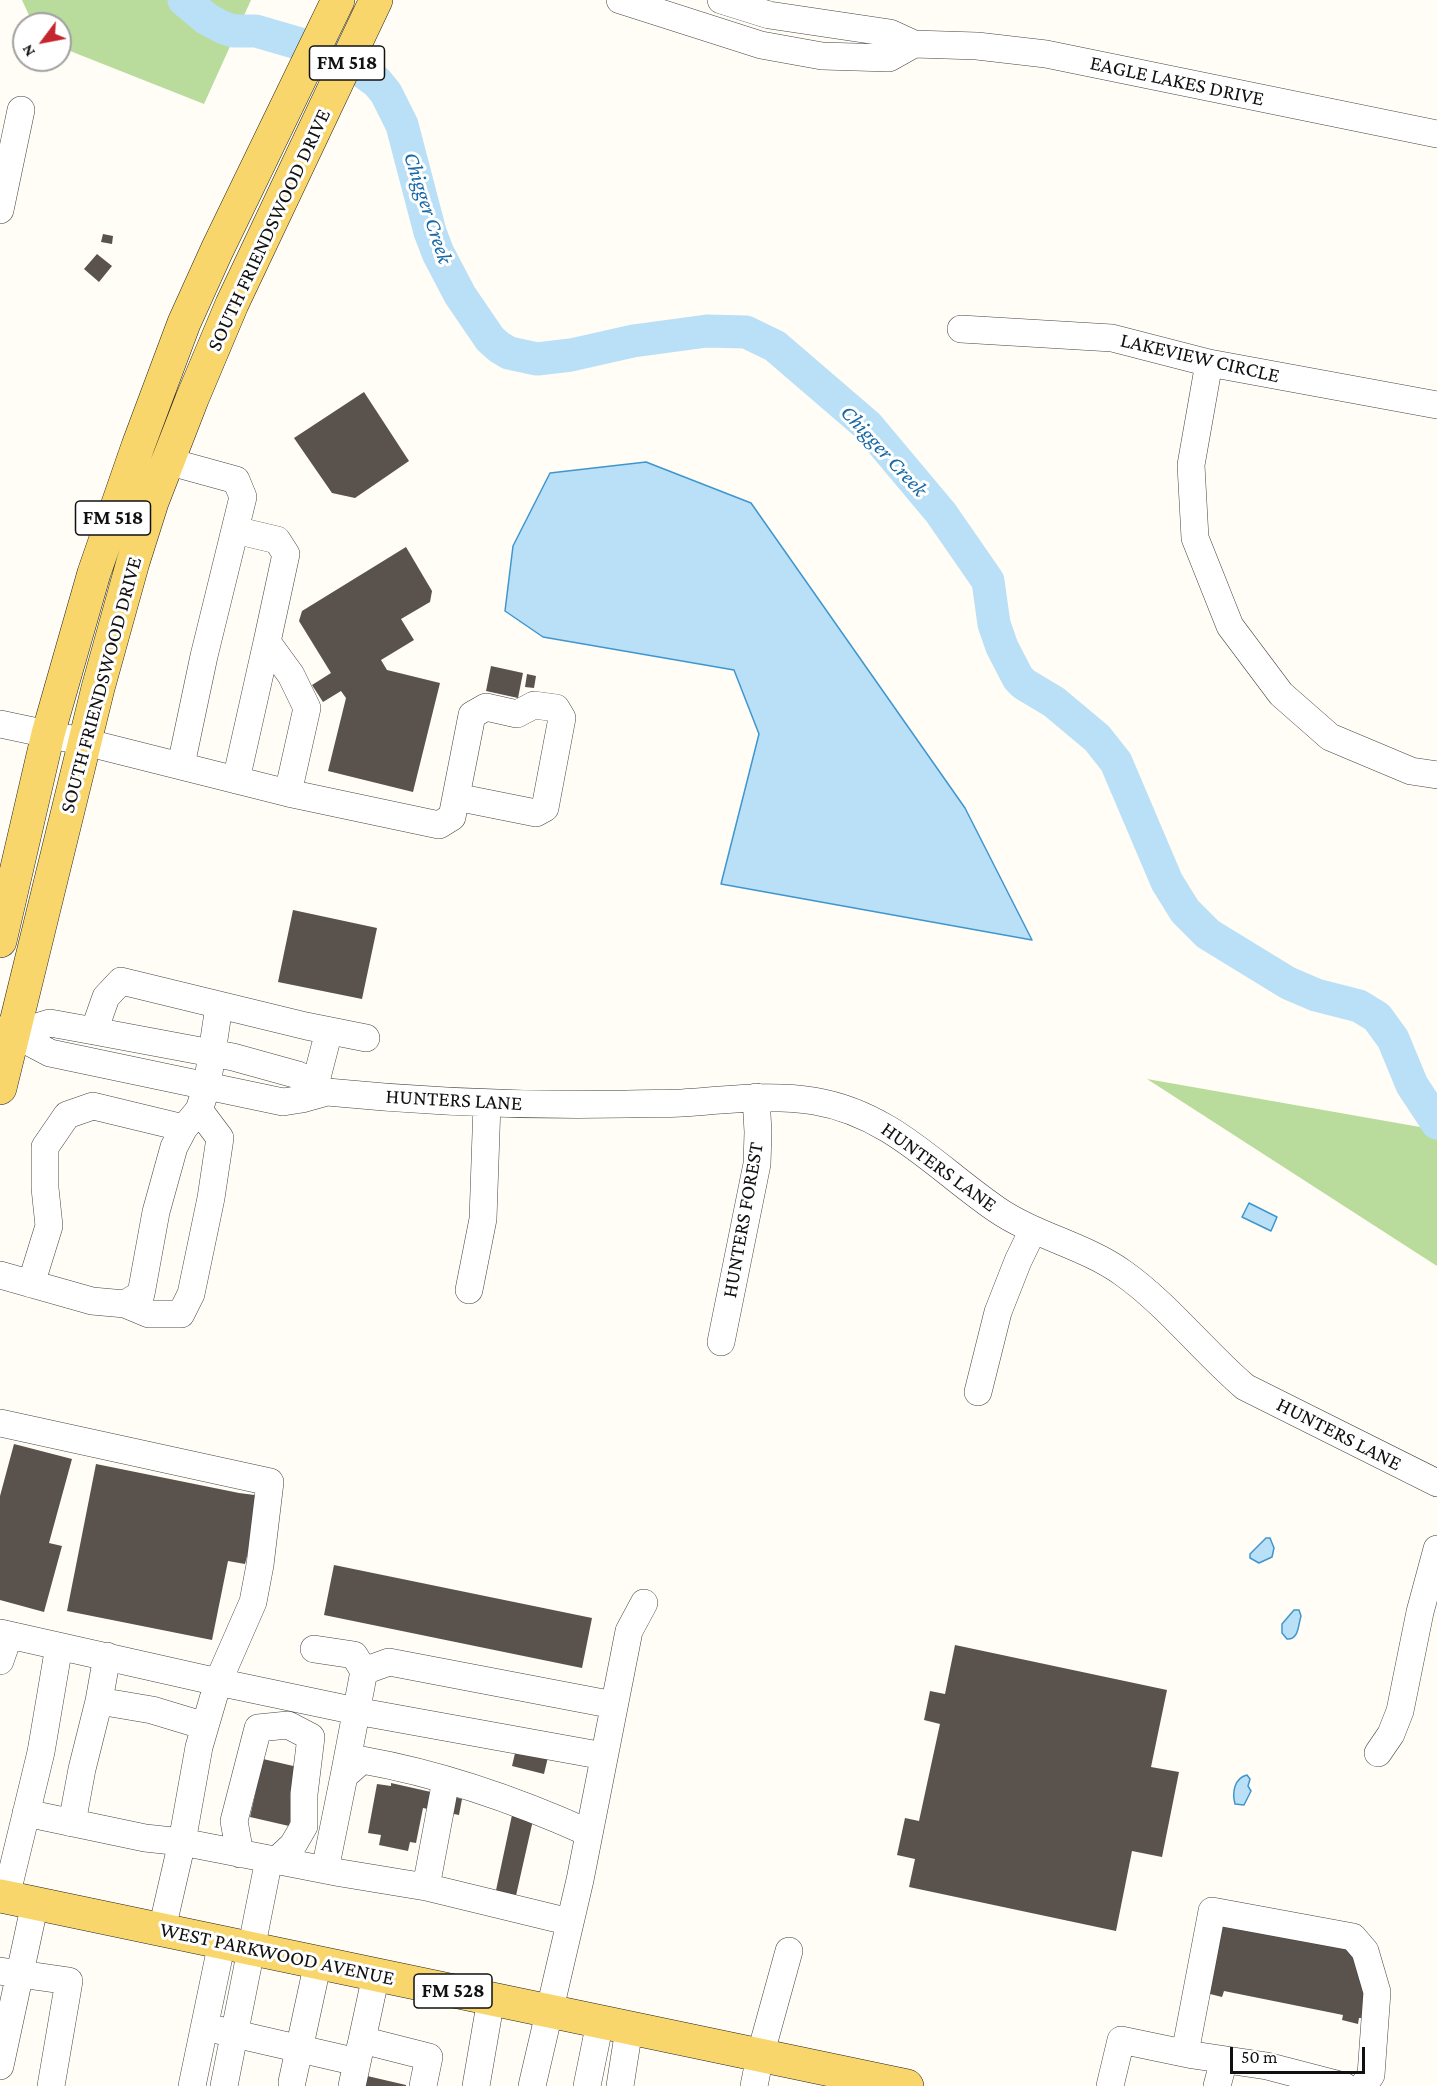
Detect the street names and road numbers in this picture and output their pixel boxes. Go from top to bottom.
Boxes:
road number: FM 518 [310,46,385,80]
street label: EAGLE LAKES DRIVE [1088,50,1266,112]
street label: SOUTH FRIENDSWOOD DRIVE [202,105,336,355]
street label: LAKEVIEW CIRCLE [1118,327,1282,389]
road number: FM 518 [76,501,150,535]
street label: SOUTH FRIENDSWOOD DRIVE [55,554,147,816]
street label: HUNTERS LANE [385,1084,523,1116]
street label: HUNTERS LANE [876,1117,1002,1217]
street label: HUNTERS FOREST [717,1140,769,1300]
street label: HUNTERS LANE [1272,1392,1406,1476]
street label: WEST PARKWOOD AVENUE [157,1917,397,1991]
road number: FM 528 [414,1974,492,2008]

